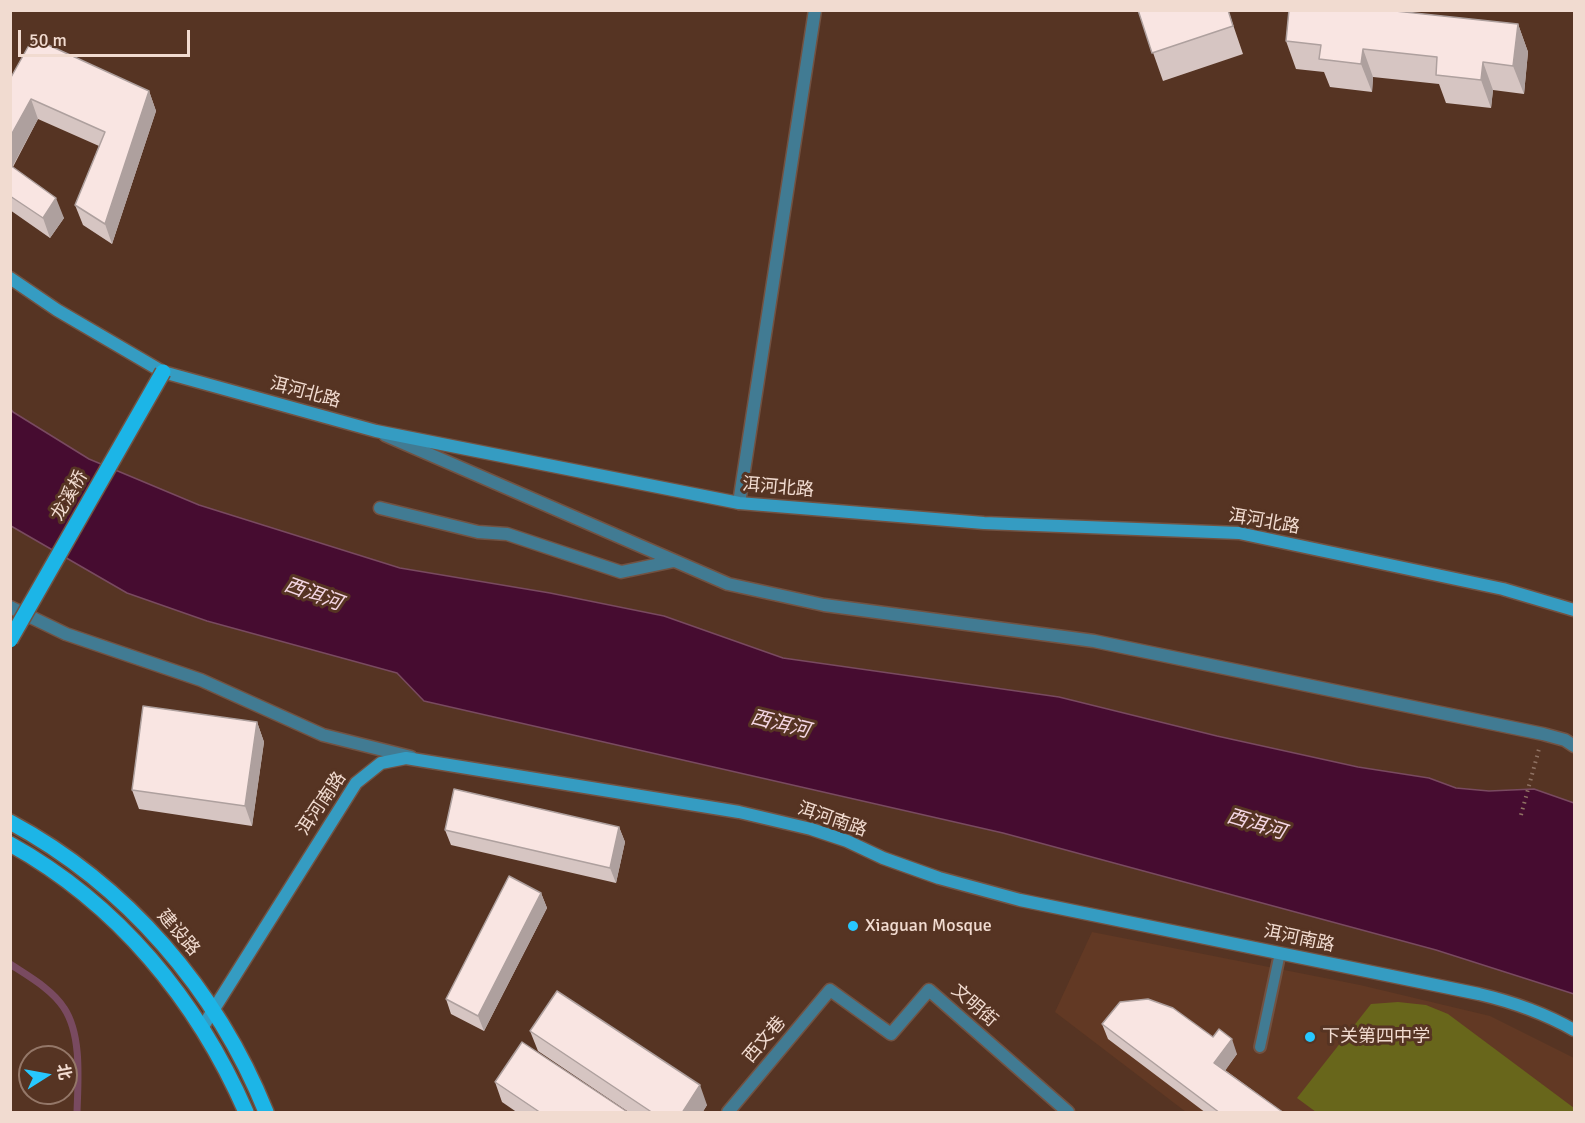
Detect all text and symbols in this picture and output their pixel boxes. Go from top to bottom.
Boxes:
scale bar [21,18,194,56]
text: 50 m [29,29,67,51]
street label: 洱河北路 [267,373,343,413]
street label: 龙溪桥 [47,467,93,525]
street label: 洱河北路 [741,474,815,502]
street label: 洱河北路 [1227,505,1301,539]
water label: 西洱河 [281,573,345,617]
water label: 西洱河 [748,706,812,744]
street label: 洱河南路 [293,768,351,840]
street label: 洱河南路 [794,798,870,842]
water label: 西洱河 [1224,805,1288,845]
street label: 建设路 [152,906,204,960]
place label: Xiaguan Mosque [865,915,992,937]
marker: Xiaguan Mosque [846,919,860,933]
street label: 洱河南路 [1262,921,1336,957]
street label: 文明街 [947,980,1001,1032]
street label: 西文巷 [739,1012,791,1068]
place label: 下关第四中学 [1322,1026,1430,1048]
marker: 下关第四中学 [1303,1030,1317,1044]
north arrow [18,1045,78,1105]
text: 北 [52,1062,75,1082]

